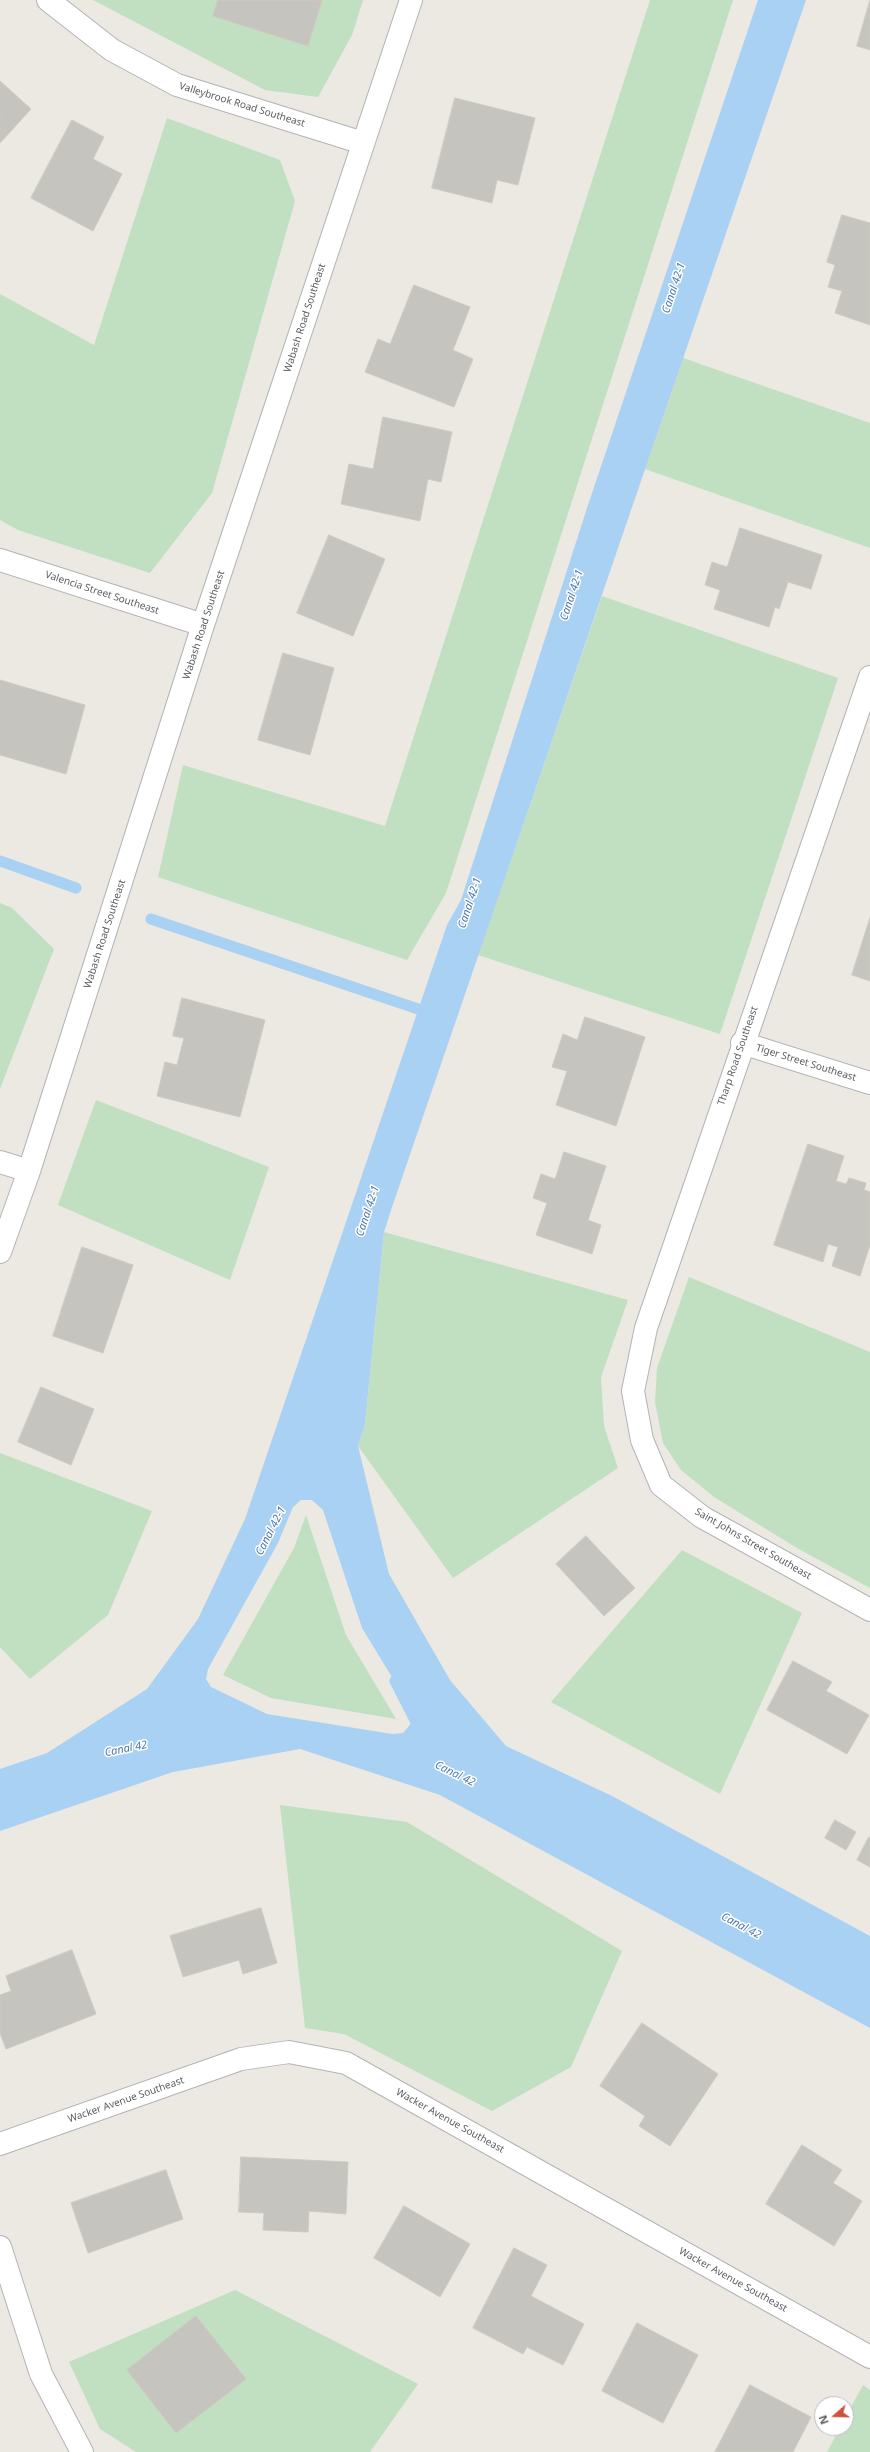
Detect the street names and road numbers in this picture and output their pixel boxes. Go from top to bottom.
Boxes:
street label: Valleybrook Road Southeast [178,80,306,130]
street label: Wabash Road Southeast [282,262,328,374]
street label: Valencia Street Southeast [44,569,160,617]
street label: Wabash Road Southeast [181,569,227,681]
street label: Wabash Road Southeast [82,878,128,990]
street label: Tharp Road Southeast [715,1005,761,1107]
street label: Tiger Street Southeast [754,1042,858,1084]
street label: Saint Johns Street Southeast [693,1506,813,1582]
street label: Wacker Avenue Southeast [66,2074,186,2126]
street label: Wacker Avenue Southeast [394,2086,506,2156]
street label: Wacker Avenue Southeast [677,2245,789,2315]

